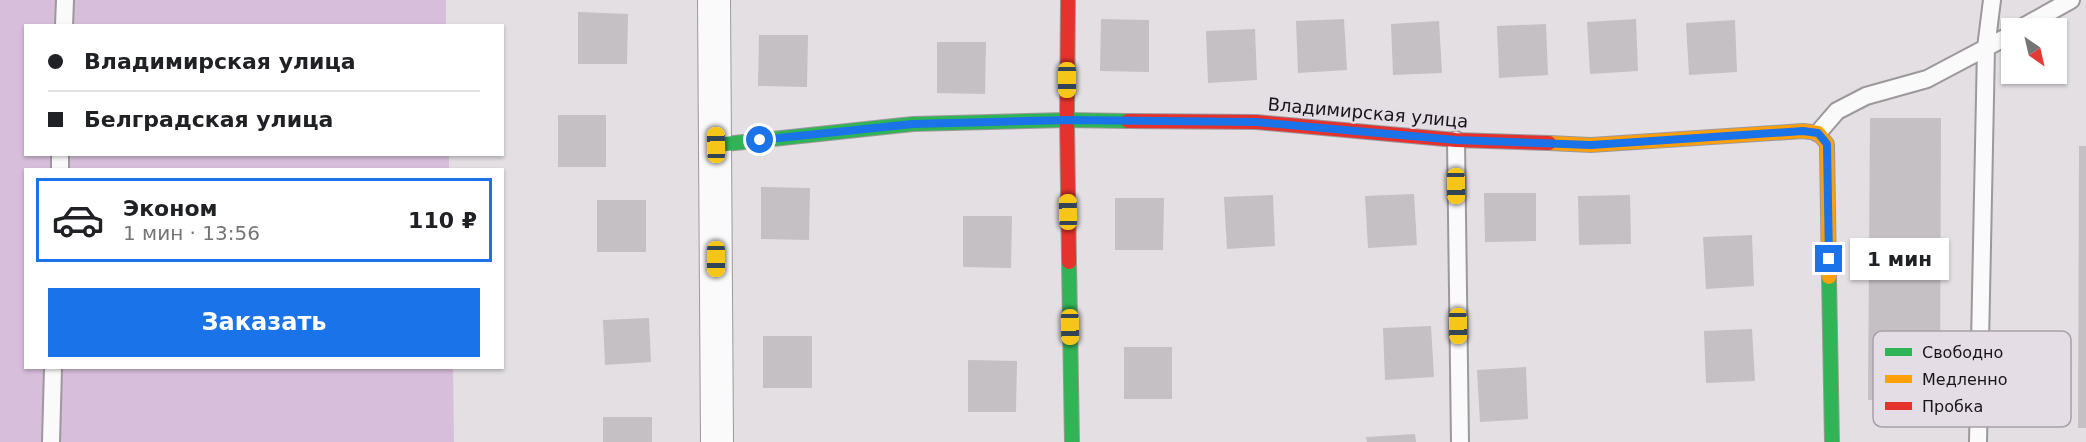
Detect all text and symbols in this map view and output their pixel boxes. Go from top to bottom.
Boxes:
north arrow [2001,18,2067,84]
map controls [2001,18,2067,84]
text: Владимирская улица [84,49,356,74]
car [1058,62,1076,98]
street label: Владимирская улица [1267,93,1469,132]
text: Белградская улица [84,107,333,132]
route start [746,126,773,153]
car [707,127,725,163]
car [1447,168,1465,204]
icon: car [51,193,105,247]
car [1059,194,1077,230]
text: Эконом [123,196,218,221]
text: 110 ₽ [408,208,477,233]
text: 1 мин · 13:56 [123,221,260,245]
callout: 1 мин [1850,238,1949,280]
car [707,241,725,277]
route end [1815,245,1842,272]
text: 1 мин [1867,247,1932,271]
button: Заказать [48,288,480,357]
car [1449,308,1467,344]
car [1061,309,1079,345]
legend [1873,331,2071,427]
text: Свободно [1922,343,2003,362]
text: Медленно [1922,370,2008,389]
text: Пробка [1922,397,1983,416]

